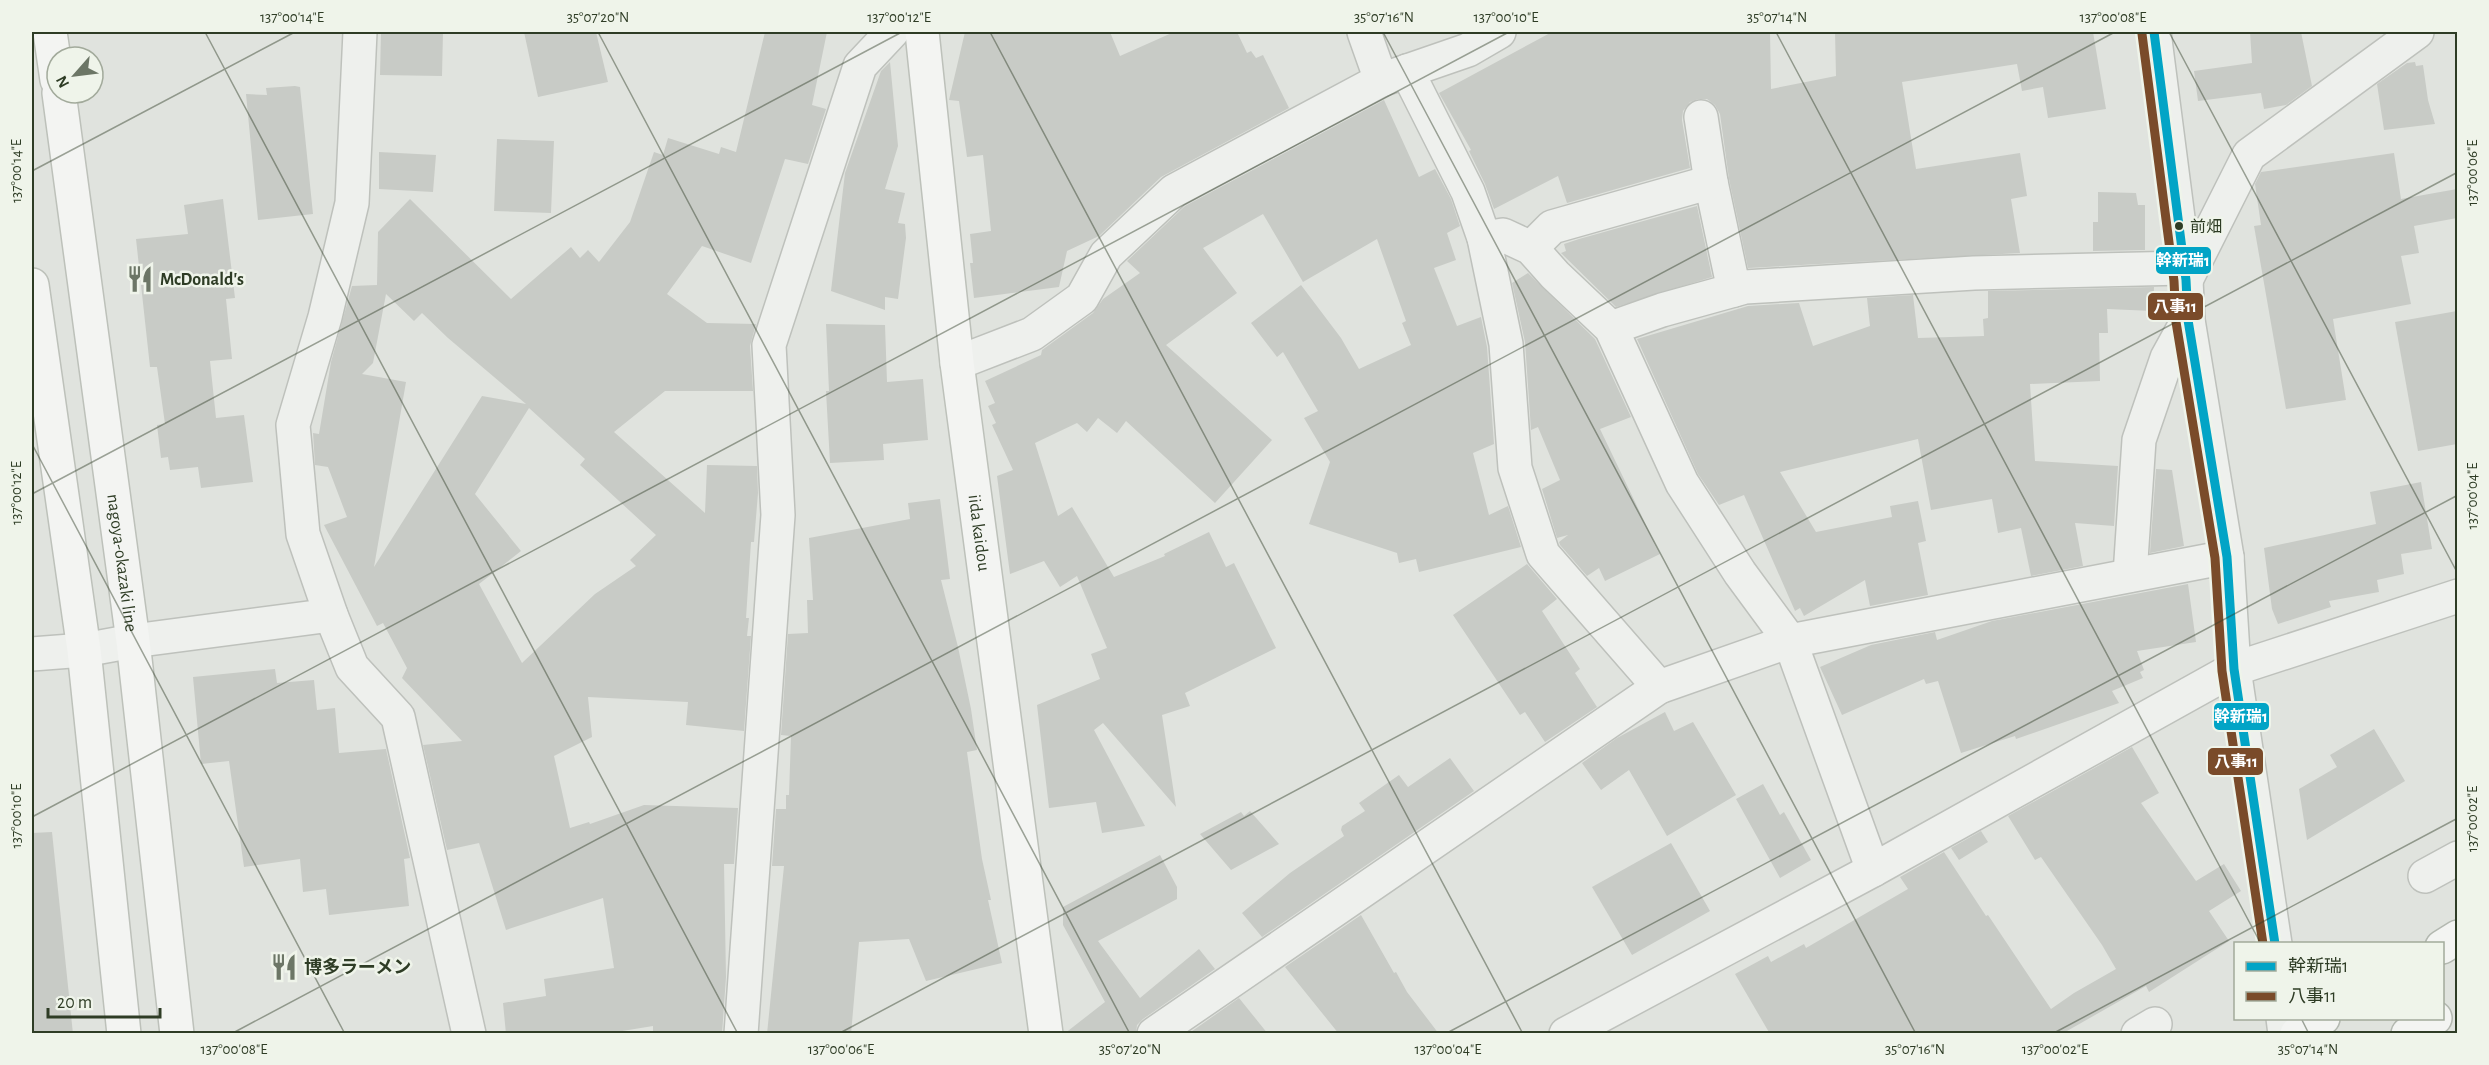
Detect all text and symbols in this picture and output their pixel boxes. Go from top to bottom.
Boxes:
text: 137°00'14"E [260,10,324,25]
text: 35°07'20"N [567,10,629,25]
text: 137°00'12"E [867,10,931,25]
text: 35°07'16"N [1354,10,1414,25]
text: 137°00'10"E [1474,10,1538,25]
text: 35°07'14"N [1747,10,1807,25]
text: 137°00'08"E [2080,10,2146,25]
north arrow [45,45,105,105]
text: N [53,73,72,90]
text: 137°00'14"E [9,139,24,203]
text: 137°00'06"E [2465,140,2480,206]
place label: 前畑 [2190,218,2222,235]
marker: 前畑 [2173,220,2185,232]
line badge: 幹新瑞1 [2155,246,2212,275]
text: 幹新瑞1 [2156,252,2210,269]
restaurant icon: McDonald's [125,264,155,294]
place label: McDonald's [160,271,244,289]
line badge: 八事11 [2147,292,2204,321]
text: 八事11 [2153,298,2197,315]
text: 137°00'12"E [9,461,24,525]
text: 137°00'04"E [2465,463,2480,529]
street label: nagoya-okazaki line [103,493,140,633]
street label: iida kaidou [965,493,993,572]
line badge: 幹新瑞1 [2213,702,2270,731]
text: 幹新瑞1 [2214,708,2268,725]
line badge: 八事11 [2207,747,2264,776]
text: 八事11 [2214,753,2258,770]
text: 137°00'10"E [9,784,24,848]
text: 137°00'02"E [2465,786,2480,852]
legend [2234,942,2444,1020]
restaurant icon: 博多ラーメン [269,952,299,982]
place label: 博多ラーメン [304,957,411,977]
text: 幹新瑞1 [2288,957,2348,976]
scale bar [48,981,160,1019]
text: 八事11 [2288,987,2336,1006]
text: 20 m [57,994,92,1012]
text: 137°00'08"E [201,1042,267,1057]
text: 137°00'06"E [808,1042,874,1057]
text: 35°07'20"N [1099,1042,1161,1057]
text: 137°00'04"E [1415,1042,1481,1057]
text: 35°07'16"N [1885,1042,1945,1057]
text: 137°00'02"E [2022,1042,2088,1057]
text: 35°07'14"N [2278,1042,2338,1057]

